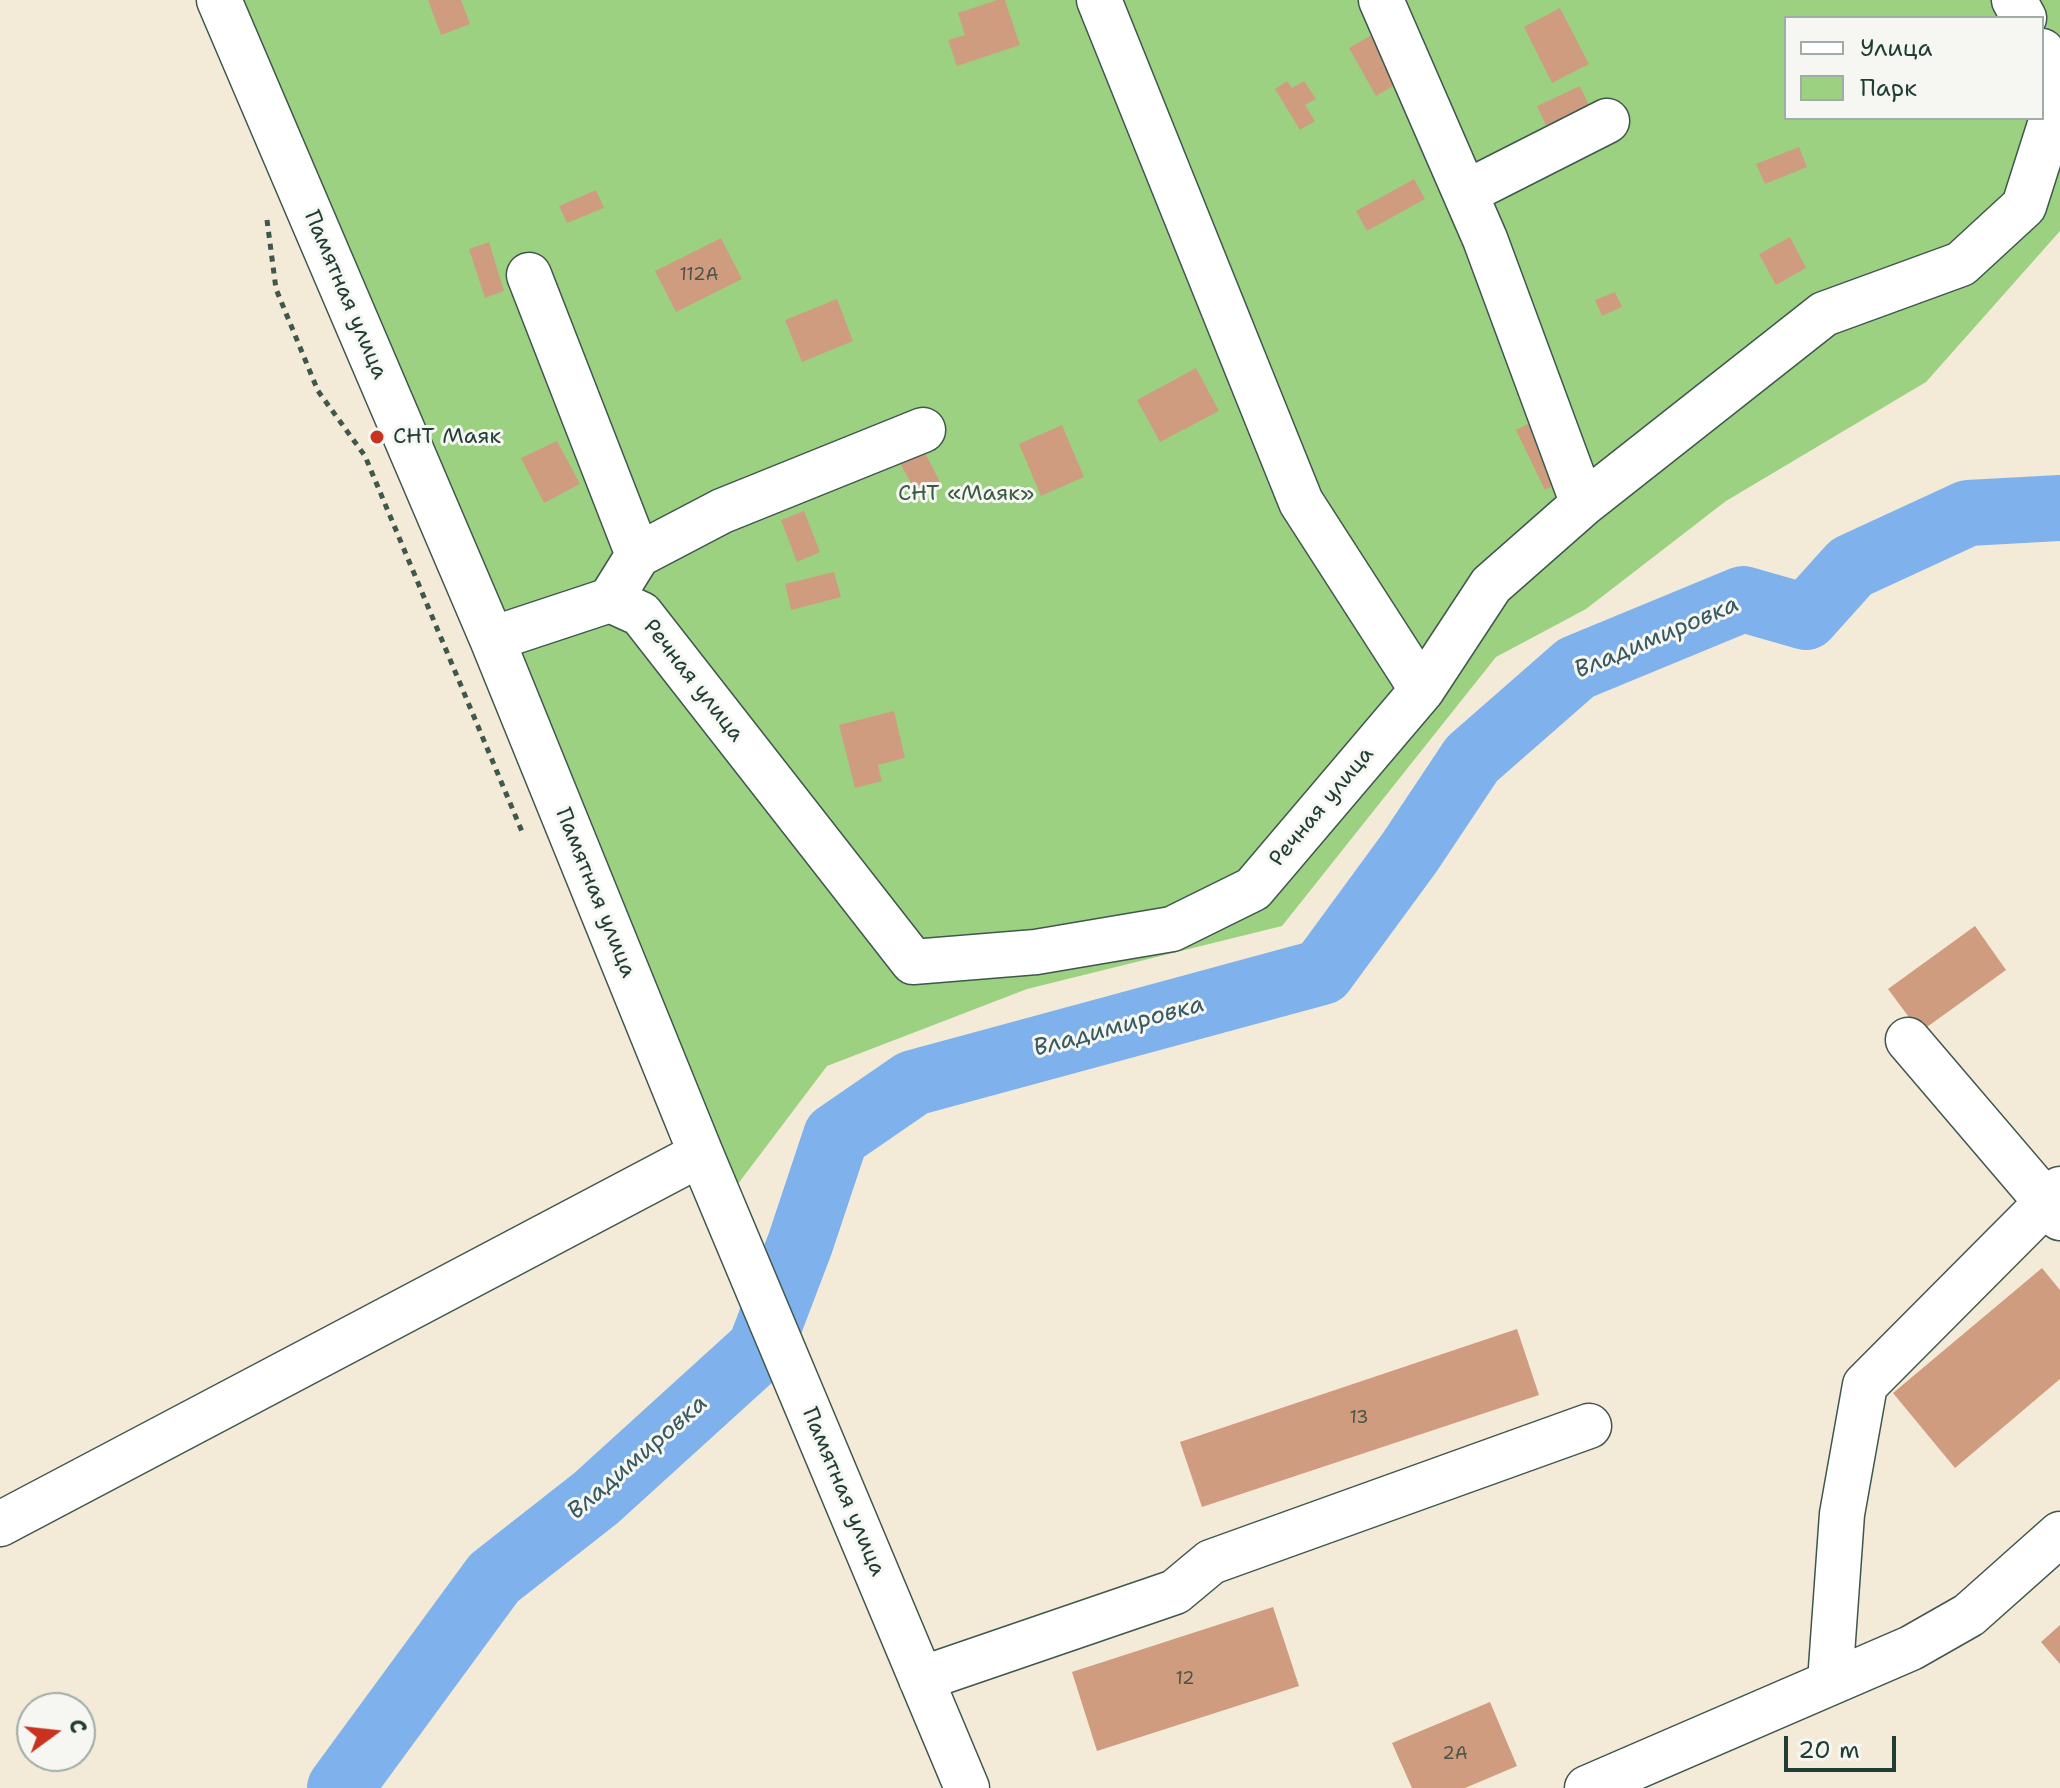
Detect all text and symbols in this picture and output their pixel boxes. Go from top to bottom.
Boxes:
legend [1784,16,2044,120]
text: Улица [1860,32,1933,64]
text: Парк [1860,72,1917,104]
street label: Памятная улица [298,207,392,383]
house number: 112А [679,264,719,286]
place label: СНТ Маяк [393,424,501,450]
marker: СНТ Маяк [368,428,386,446]
park label: СНТ «Маяк» [898,481,1034,507]
water label: Владимировка [1570,590,1744,686]
street label: Речная улица [637,615,749,747]
street label: Речная улица [1264,742,1380,872]
street label: Памятная улица [549,804,641,982]
water label: Владимировка [1030,990,1208,1064]
water label: Владимировка [562,1389,714,1527]
street label: Памятная улица [796,1404,890,1580]
house number: 13 [1349,1407,1369,1429]
house number: 12 [1175,1668,1195,1690]
north arrow [16,1692,96,1772]
text: С [62,1716,93,1736]
scale bar [1788,1720,1900,1770]
text: 20 m [1798,1734,1860,1766]
house number: 2А [1442,1743,1468,1765]

